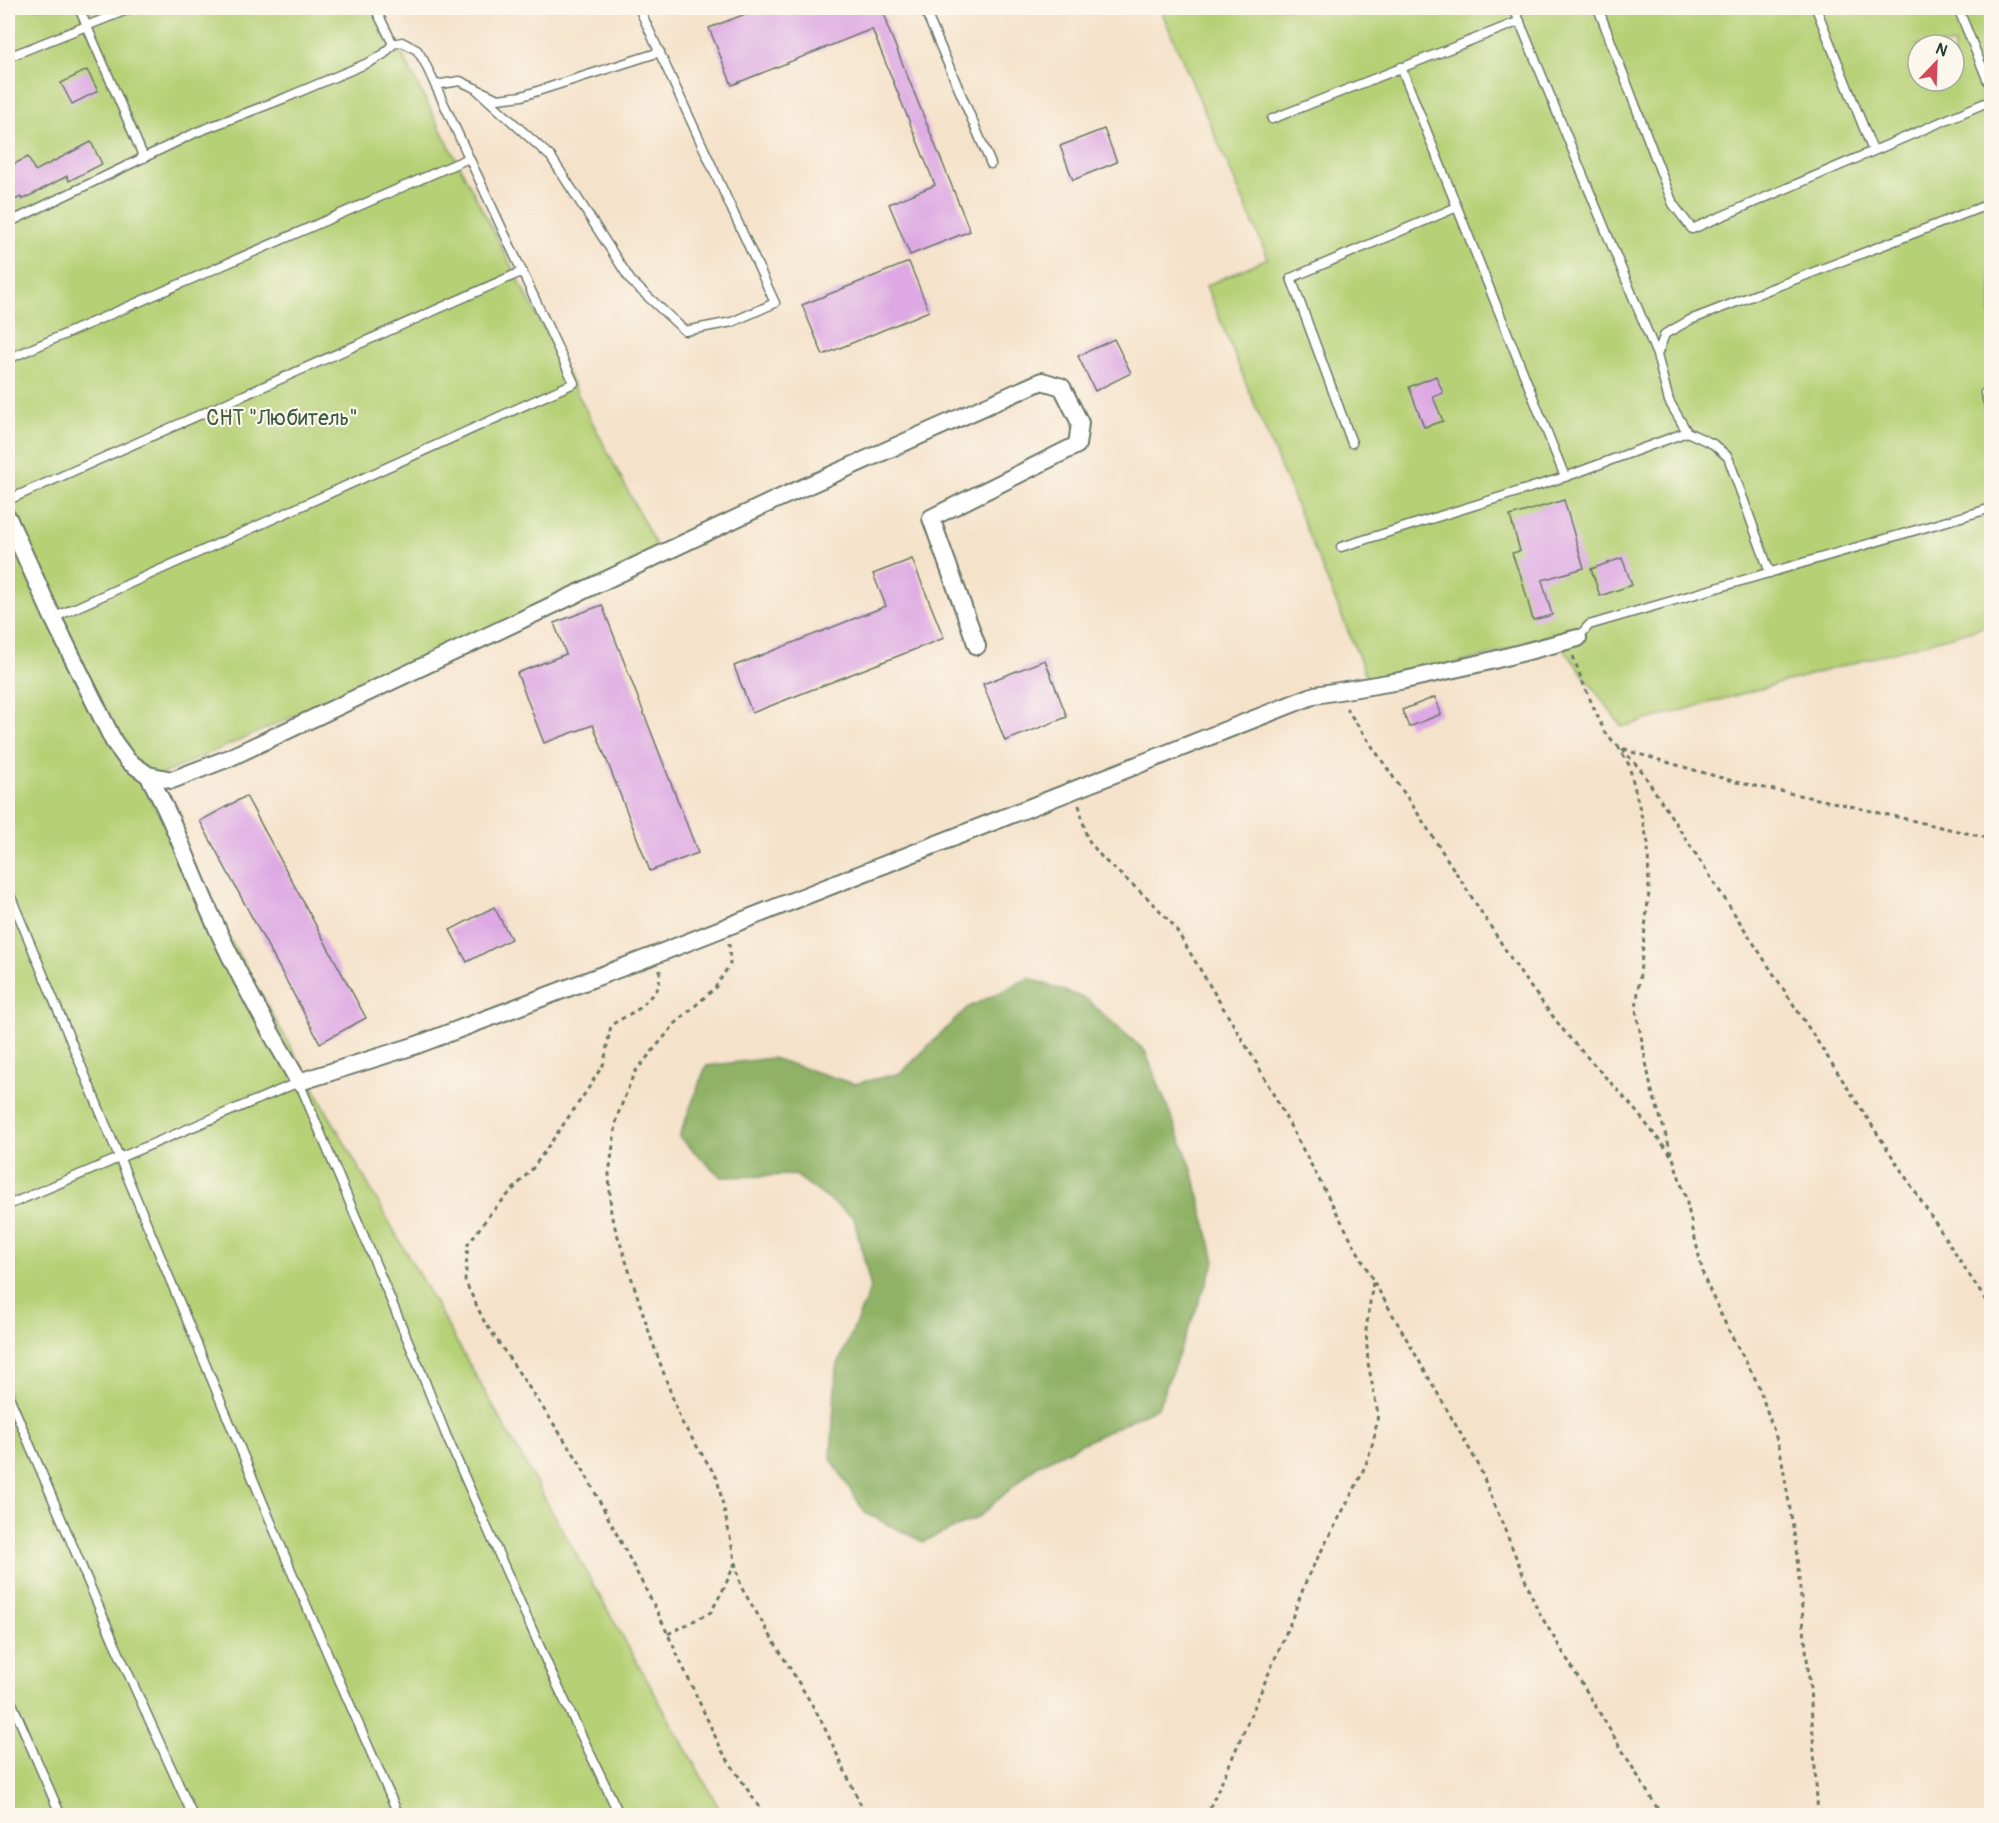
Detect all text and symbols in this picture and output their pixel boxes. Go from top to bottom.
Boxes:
north arrow [1906,33,1966,93]
text: N [1933,39,1951,62]
park label: СНТ "Любитель" [206,405,358,432]

